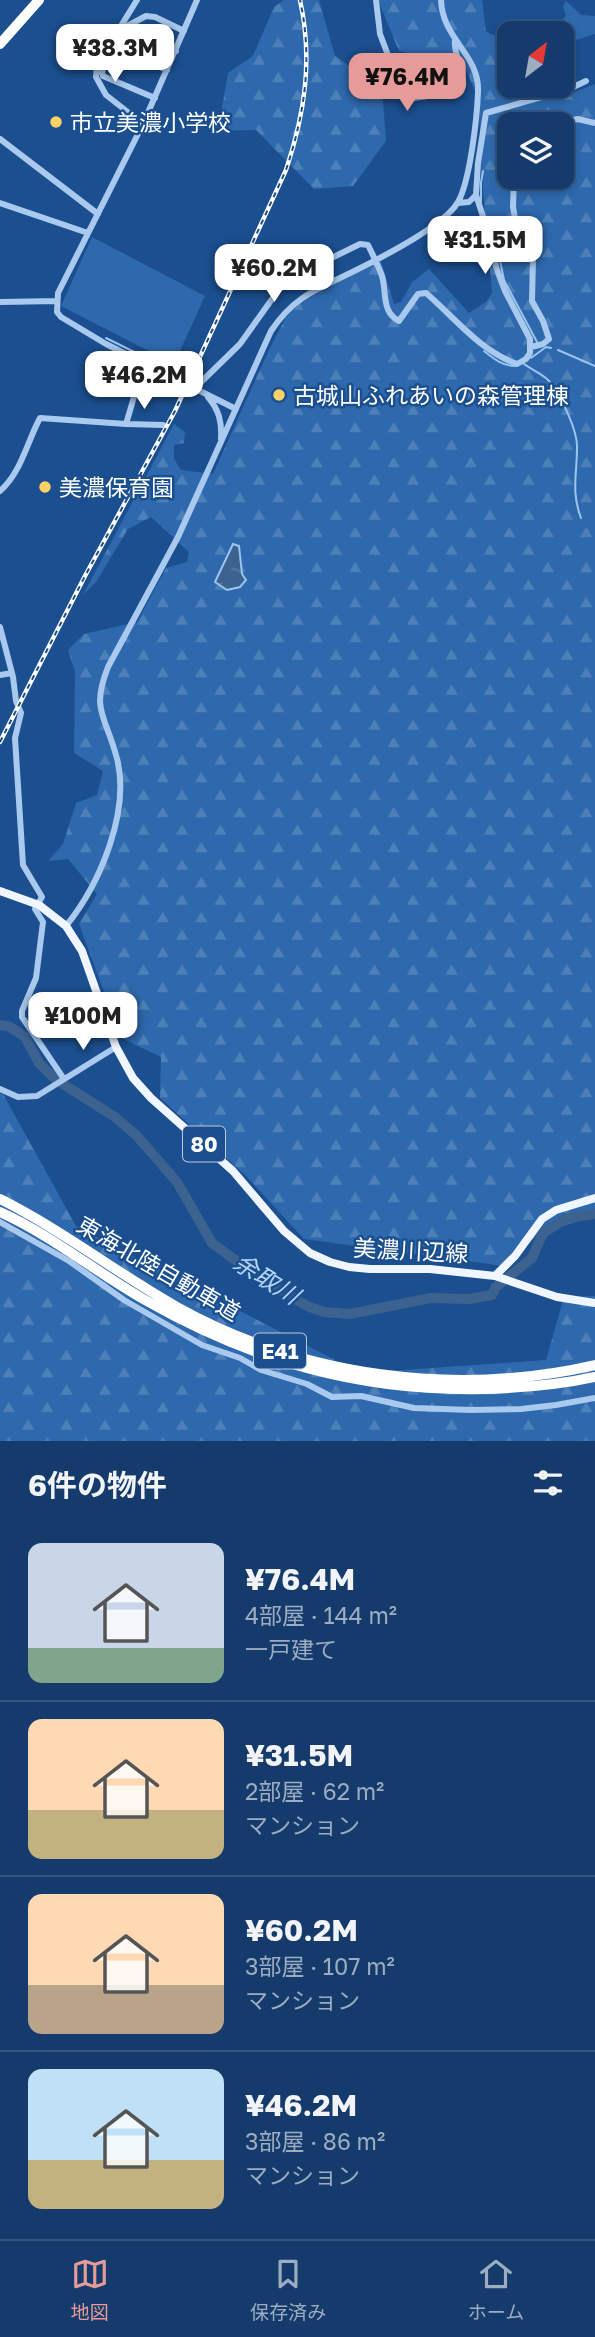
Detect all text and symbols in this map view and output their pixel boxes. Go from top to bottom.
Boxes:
north arrow [497,21,574,98]
map controls [497,21,574,189]
pin: ¥38.3M [58,24,172,84]
text: ¥38.3M [72,33,158,61]
pin: ¥76.4M [350,54,464,113]
text: ¥76.4M [365,62,449,90]
place label: 市立美濃小学校 [70,108,231,136]
button: layers [497,112,574,189]
marker: 市立美濃小学校 [48,114,64,130]
pin: ¥31.5M [428,216,542,276]
text: ¥31.5M [444,225,526,253]
pin: ¥60.2M [217,244,331,304]
text: ¥60.2M [231,253,317,281]
pin: ¥46.2M [87,352,201,411]
text: ¥46.2M [101,360,187,388]
place label: 古城山ふれあいの森管理棟 [293,381,569,409]
marker: 古城山ふれあいの森管理棟 [271,387,287,403]
place label: 美濃保育園 [59,473,174,501]
marker: 美濃保育園 [37,479,53,495]
pin: ¥100M [34,992,132,1052]
text: ¥100M [44,1001,122,1029]
road number: 80 [183,1126,225,1162]
street label: 東海北陸自動車道 [72,1210,246,1326]
street label: 美濃川辺線 [353,1233,469,1267]
water label: 余取川 [229,1247,308,1311]
road number: E41 [254,1334,306,1368]
icon: filters [529,1464,567,1502]
text: 6件の物件 [28,1467,167,1503]
text: ¥76.4M [245,1561,355,1597]
icon: home [84,1571,168,1655]
text: 4部屋 · 144 m² [245,1601,397,1629]
text: 一戸建て [245,1635,337,1663]
text: ¥31.5M [245,1737,353,1773]
icon: home [84,1747,168,1831]
text: 2部屋 · 62 m² [245,1777,384,1805]
text: マンション [245,1811,360,1839]
text: ¥60.2M [245,1912,358,1948]
icon: home [84,1922,168,2006]
text: 3部屋 · 107 m² [245,1952,395,1980]
text: マンション [245,1986,360,2014]
text: ¥46.2M [245,2087,357,2123]
icon: home [84,2097,168,2181]
text: 3部屋 · 86 m² [245,2127,385,2155]
text: マンション [245,2161,360,2189]
tab: 地図 [71,2255,109,2324]
tab: 保存済み [250,2255,326,2324]
tab: ホーム [468,2255,524,2324]

